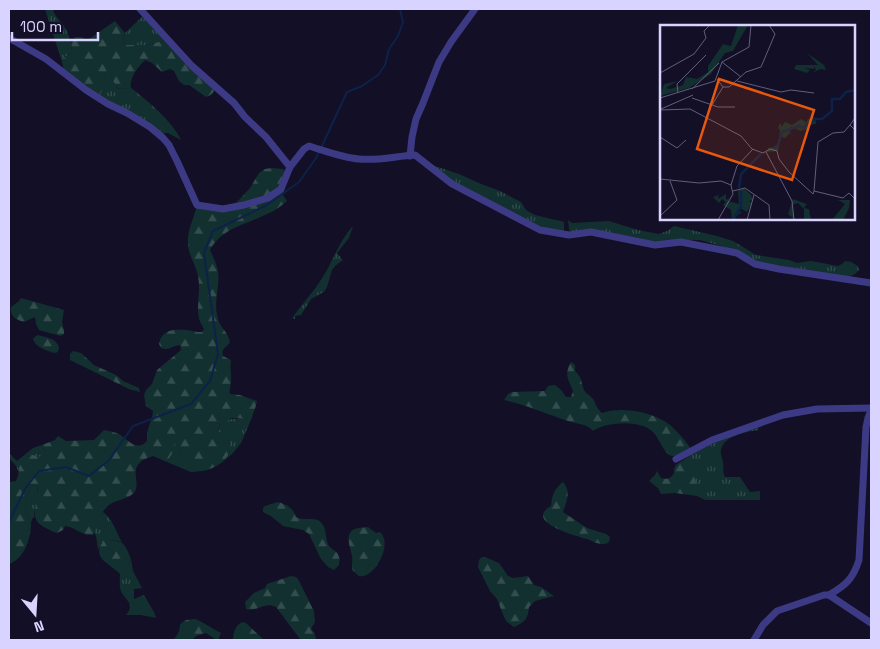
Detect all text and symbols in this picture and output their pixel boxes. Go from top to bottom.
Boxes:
scale bar [12,10,99,42]
text: 100 m [20,17,62,36]
inset map [660,25,855,220]
north arrow [10,589,60,639]
text: N [32,616,46,636]

